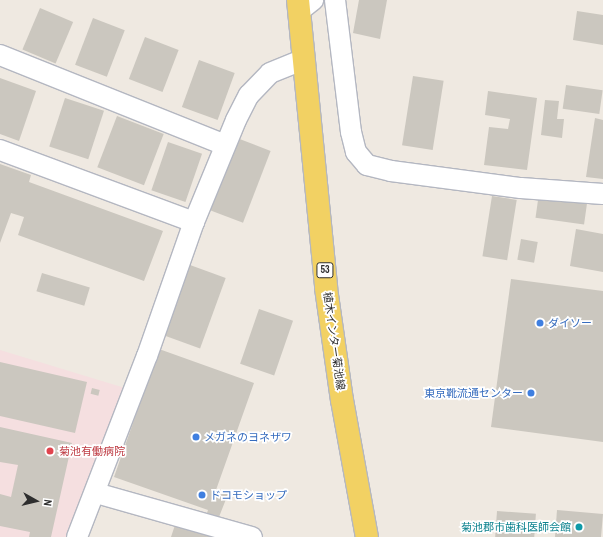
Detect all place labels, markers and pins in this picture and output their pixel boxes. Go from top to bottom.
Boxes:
place label: ダイソー [548,316,592,330]
marker: ダイソー [535,318,545,328]
place label: 東京靴流通センター [424,386,523,400]
marker: 東京靴流通センター [526,388,536,398]
place label: メガネのヨネザワ [204,430,292,444]
marker: メガネのヨネザワ [191,432,201,442]
place label: 菊池有働病院 [59,444,125,458]
marker: 菊池有働病院 [44,445,56,457]
place label: ドコモショップ [210,488,287,502]
marker: ドコモショップ [197,490,207,500]
place label: 菊池郡市歯科医師会館 [461,520,571,534]
marker: 菊池郡市歯科医師会館 [574,522,584,532]

